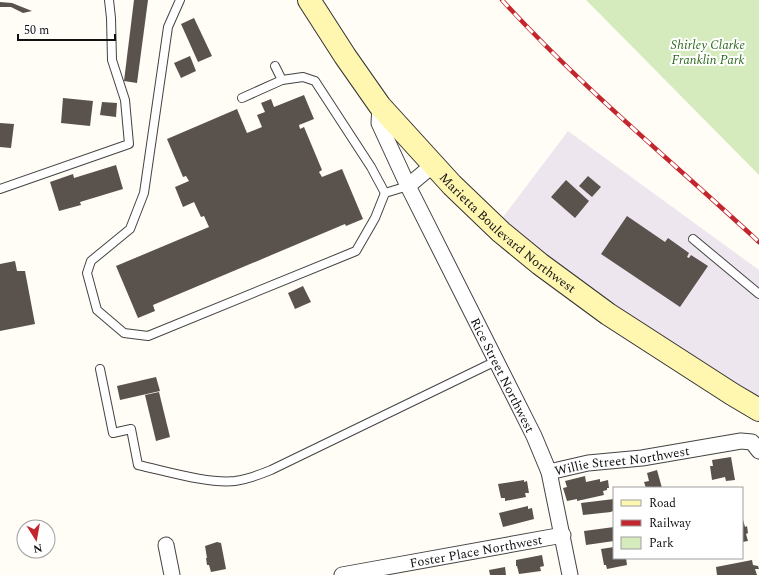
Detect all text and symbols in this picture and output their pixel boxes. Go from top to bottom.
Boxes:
scale bar [18,16,115,42]
text: 50 m [24,21,49,40]
park label: Shirley Clarke Franklin Park [671,35,745,70]
street label: Marietta Boulevard Northwest [434,168,580,299]
street label: Rice Street Northwest [465,314,540,437]
street label: Willie Street Northwest [553,441,691,481]
legend [613,487,743,559]
text: Road [649,494,676,513]
text: Railway [649,514,692,533]
north arrow [16,519,56,559]
street label: Foster Place Northwest [408,530,544,574]
text: Park [649,534,674,553]
text: N [32,539,44,558]

